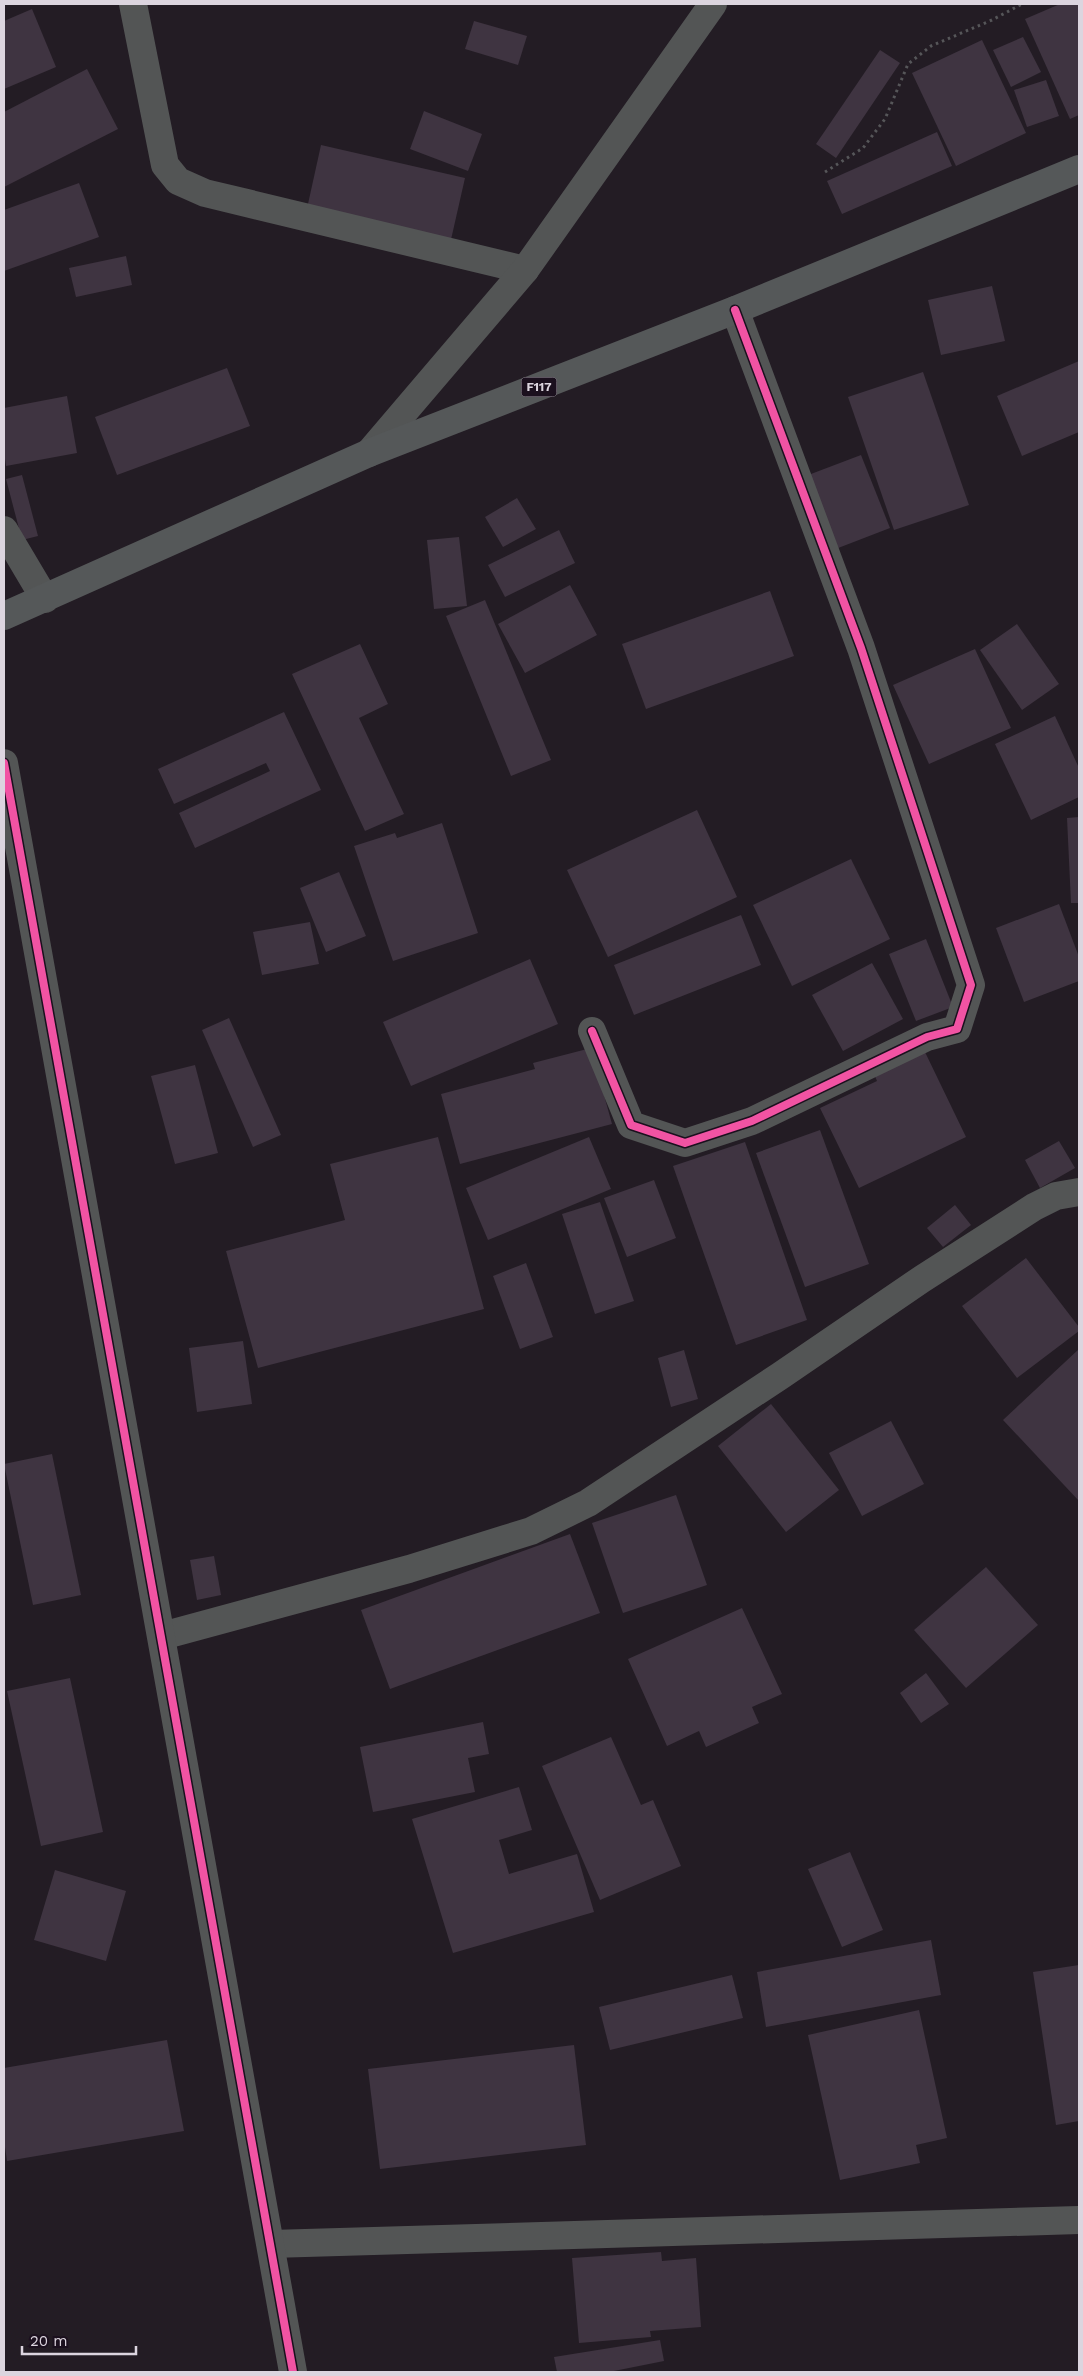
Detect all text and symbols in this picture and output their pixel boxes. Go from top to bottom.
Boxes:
road number: F117 [522,378,556,397]
scale bar [22,2324,136,2356]
text: 20 m [30,2332,68,2350]

